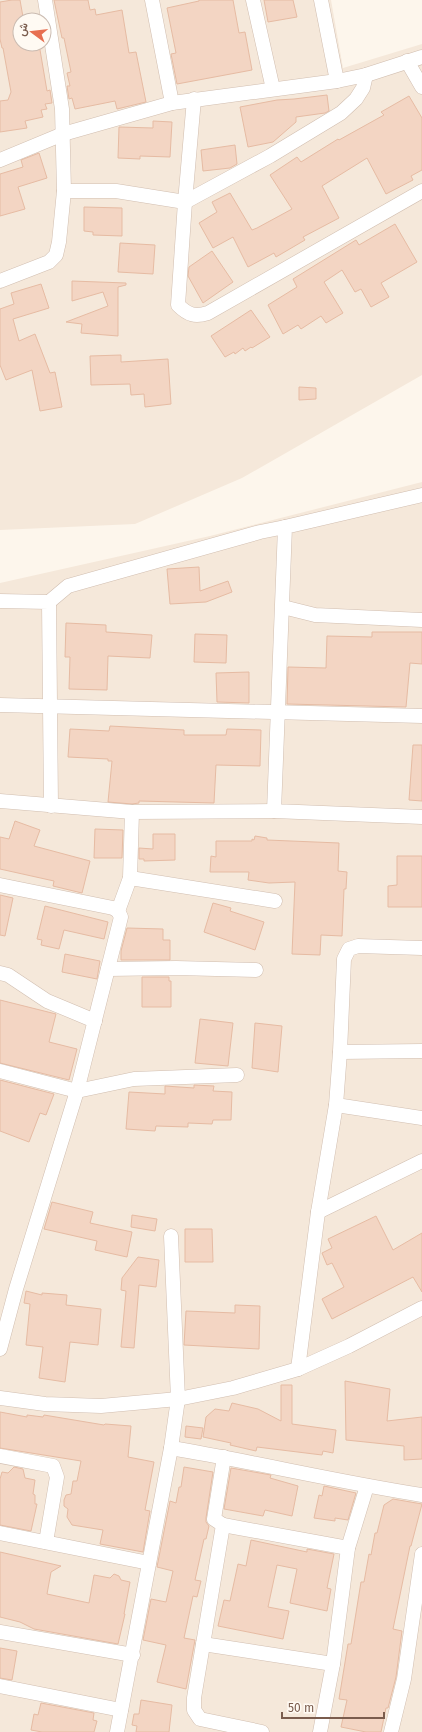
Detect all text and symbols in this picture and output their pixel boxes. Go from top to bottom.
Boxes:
north arrow [12,12,52,52]
text: ش [15,21,31,38]
scale bar [282,1694,384,1720]
text: 50 m [288,1701,314,1715]

